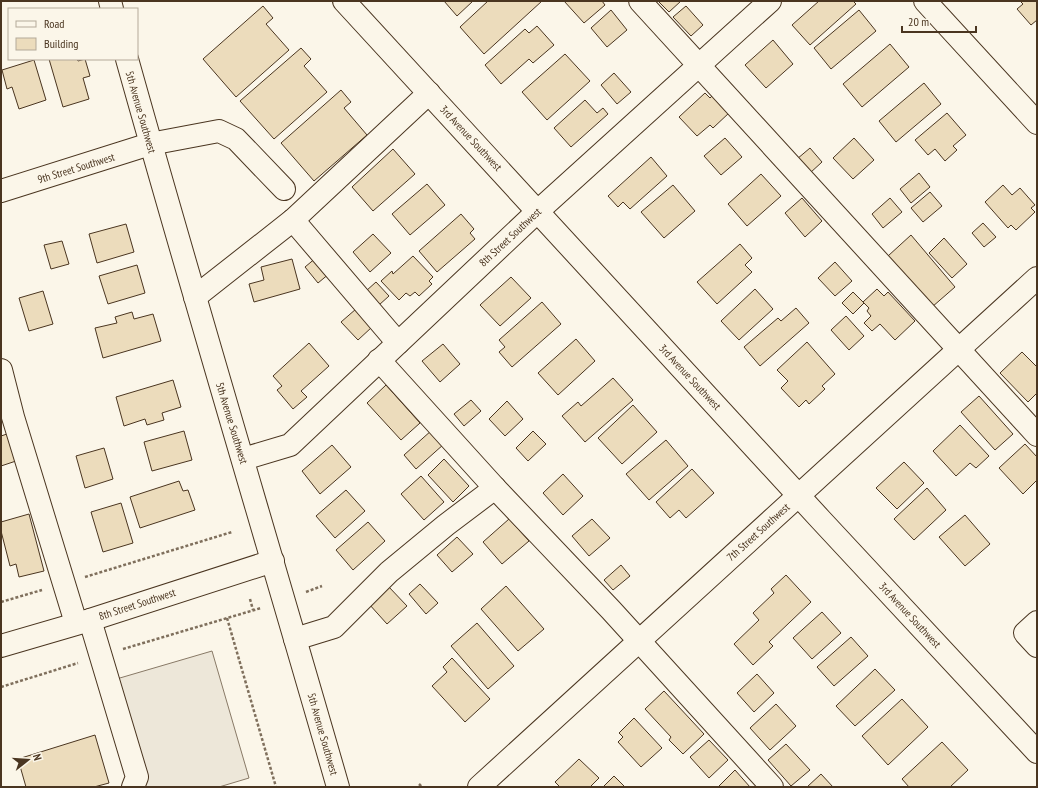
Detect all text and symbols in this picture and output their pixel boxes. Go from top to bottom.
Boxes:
legend [8,8,138,60]
scale bar [902,8,976,34]
text: 20 m [908,14,929,29]
text: Road [44,16,64,31]
text: Building [44,36,79,51]
street label: 5th Avenue Southwest [123,69,159,155]
street label: 3rd Avenue Southwest [437,102,505,174]
street label: 9th Street Southwest [36,150,116,186]
street label: 8th Street Southwest [476,205,544,269]
street label: 3rd Avenue Southwest [656,341,724,413]
street label: 5th Avenue Southwest [213,380,251,466]
street label: 7th Street Southwest [724,500,792,564]
street label: 3rd Avenue Southwest [876,579,944,651]
street label: 8th Street Southwest [97,585,177,623]
street label: 5th Avenue Southwest [305,691,341,777]
north arrow [8,740,48,780]
text: N [30,752,45,762]

